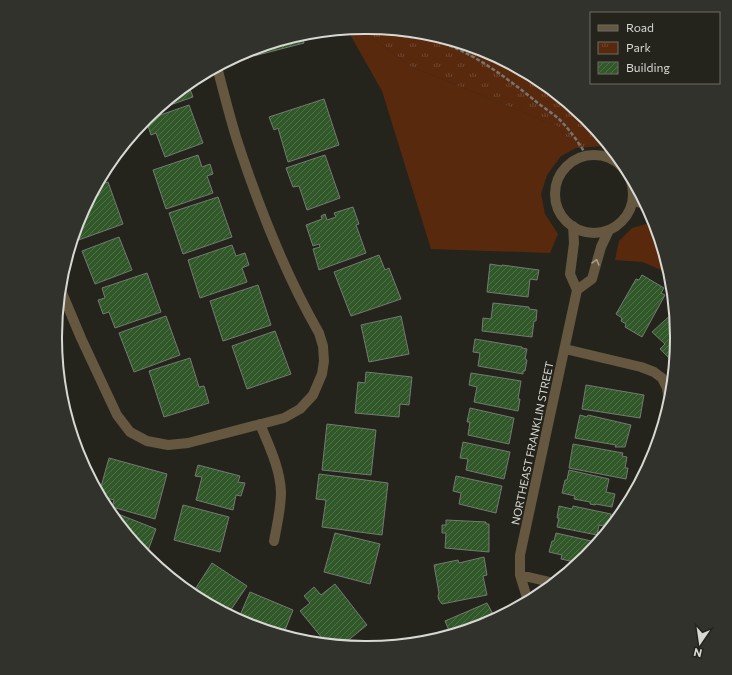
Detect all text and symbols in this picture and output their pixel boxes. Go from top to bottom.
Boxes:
legend [590,12,720,84]
text: Road [626,20,654,34]
text: Park [626,40,652,54]
text: Building [626,60,670,74]
one-way arrow [592,259,600,266]
street label: NORTHEAST FRANKLIN STREET [508,360,556,526]
north arrow [680,623,720,663]
text: N [692,646,703,660]

